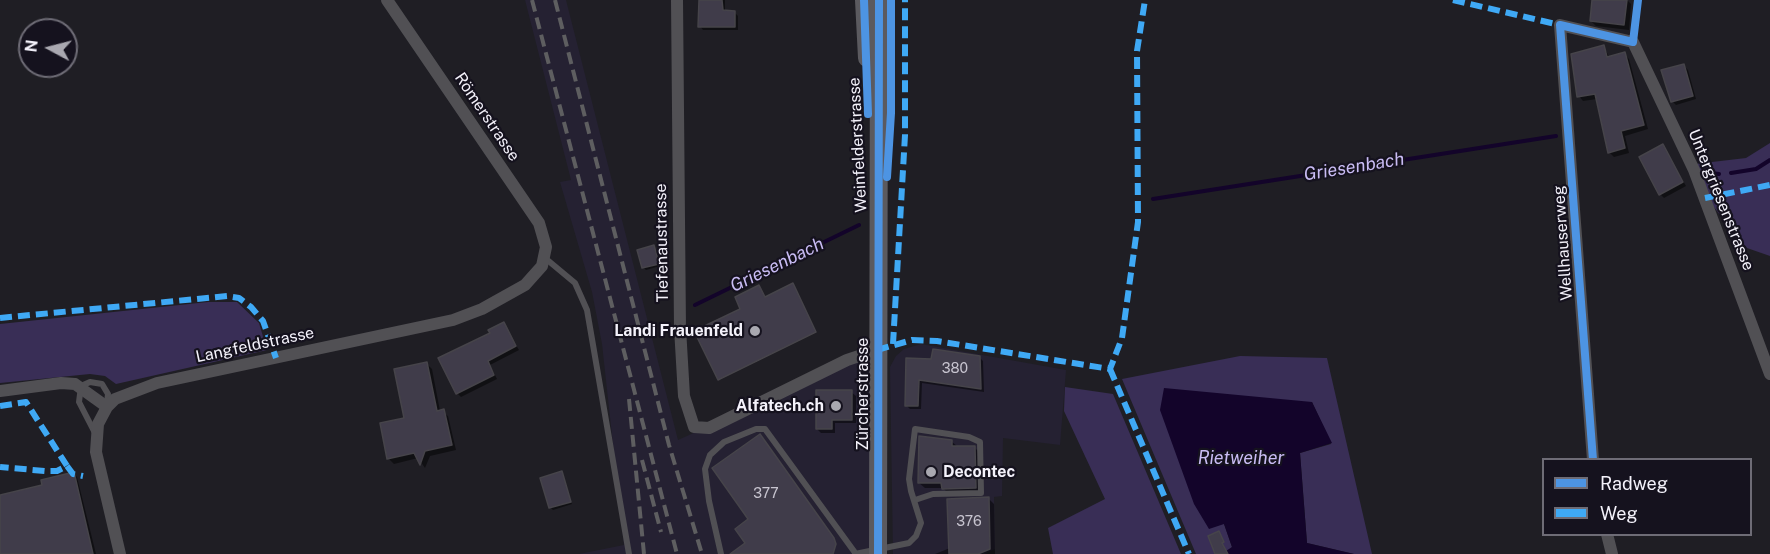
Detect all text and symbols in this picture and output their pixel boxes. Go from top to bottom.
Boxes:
north arrow [18,18,78,78]
text: N [21,39,42,53]
street label: Römerstrasse [450,69,524,165]
street label: Weinfelderstrasse [845,77,871,213]
street label: Untergriesenstrasse [1684,127,1758,273]
water label: Griesenbach [1302,148,1406,186]
street label: Tiefenaustrasse [651,183,673,303]
street label: Wellhauserweg [1549,185,1577,301]
water label: Griesenbach [727,233,827,297]
place label: Landi Frauenfeld [614,321,743,341]
street label: Langfeldstrasse [194,323,316,367]
marker: Landi Frauenfeld [748,324,762,338]
street label: Zürcherstrasse [853,338,873,450]
house number: 380 [942,361,968,377]
place label: Alfatech.ch [736,396,824,416]
marker: Alfatech.ch [829,399,843,413]
water label: Rietweiher [1198,447,1284,469]
legend [1542,458,1752,536]
place label: Decontec [943,462,1015,482]
marker: Decontec [924,465,938,479]
text: Radweg [1600,473,1668,494]
house number: 377 [753,486,779,502]
text: Weg [1600,503,1638,524]
house number: 376 [956,514,982,530]

